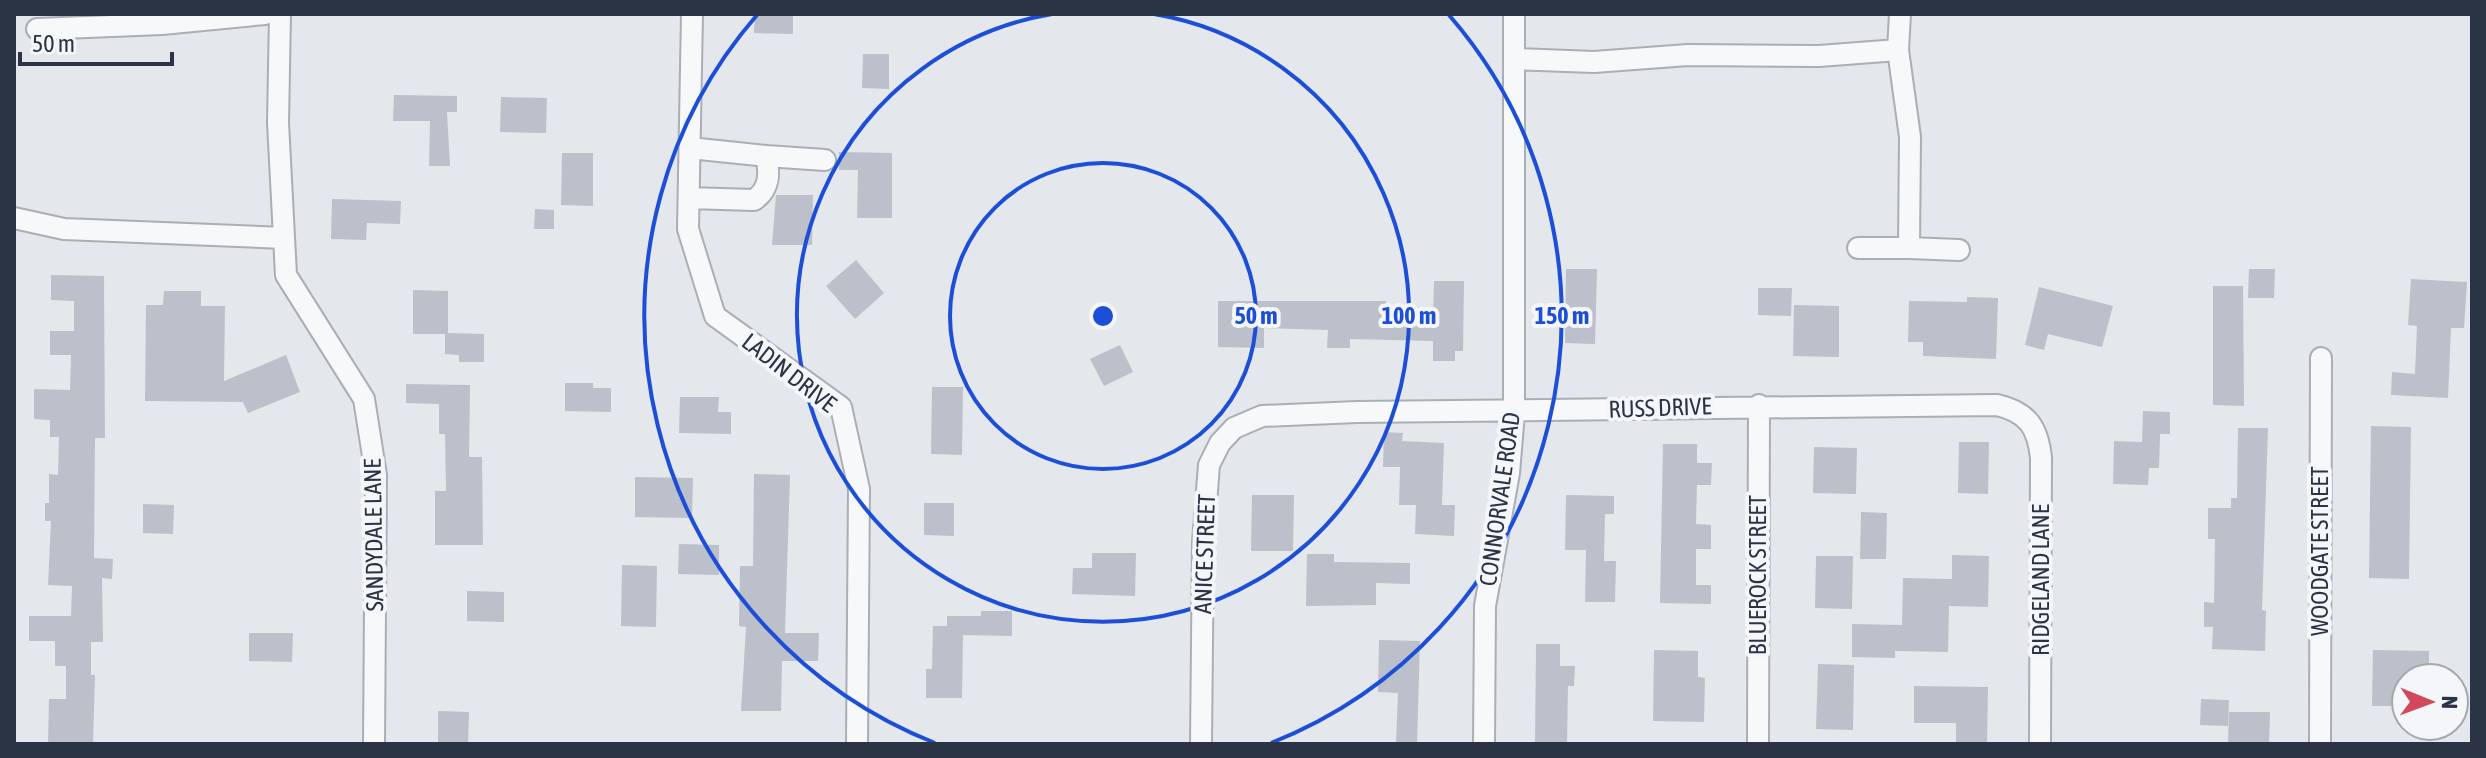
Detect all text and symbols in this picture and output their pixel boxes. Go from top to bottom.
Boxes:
scale bar [20,16,172,66]
text: 50 m [32,30,75,57]
centre of rings [1089,302,1117,330]
text: 50 m [1234,302,1278,329]
text: 100 m [1382,302,1436,329]
text: 150 m [1535,302,1589,329]
street label: LADIN DRIVE [737,328,842,418]
street label: RUSS DRIVE [1608,392,1712,423]
street label: CONNORVALE ROAD [1474,410,1525,588]
street label: SANDYDALE LANE [359,458,388,612]
street label: WOODGATE STREET [2306,466,2333,636]
street label: ANICE STREET [1189,493,1220,614]
street label: BLUEROCK STREET [1744,494,1771,655]
street label: RIDGELAND LANE [2027,504,2054,656]
north arrow [2390,662,2470,742]
text: N [2437,696,2463,709]

